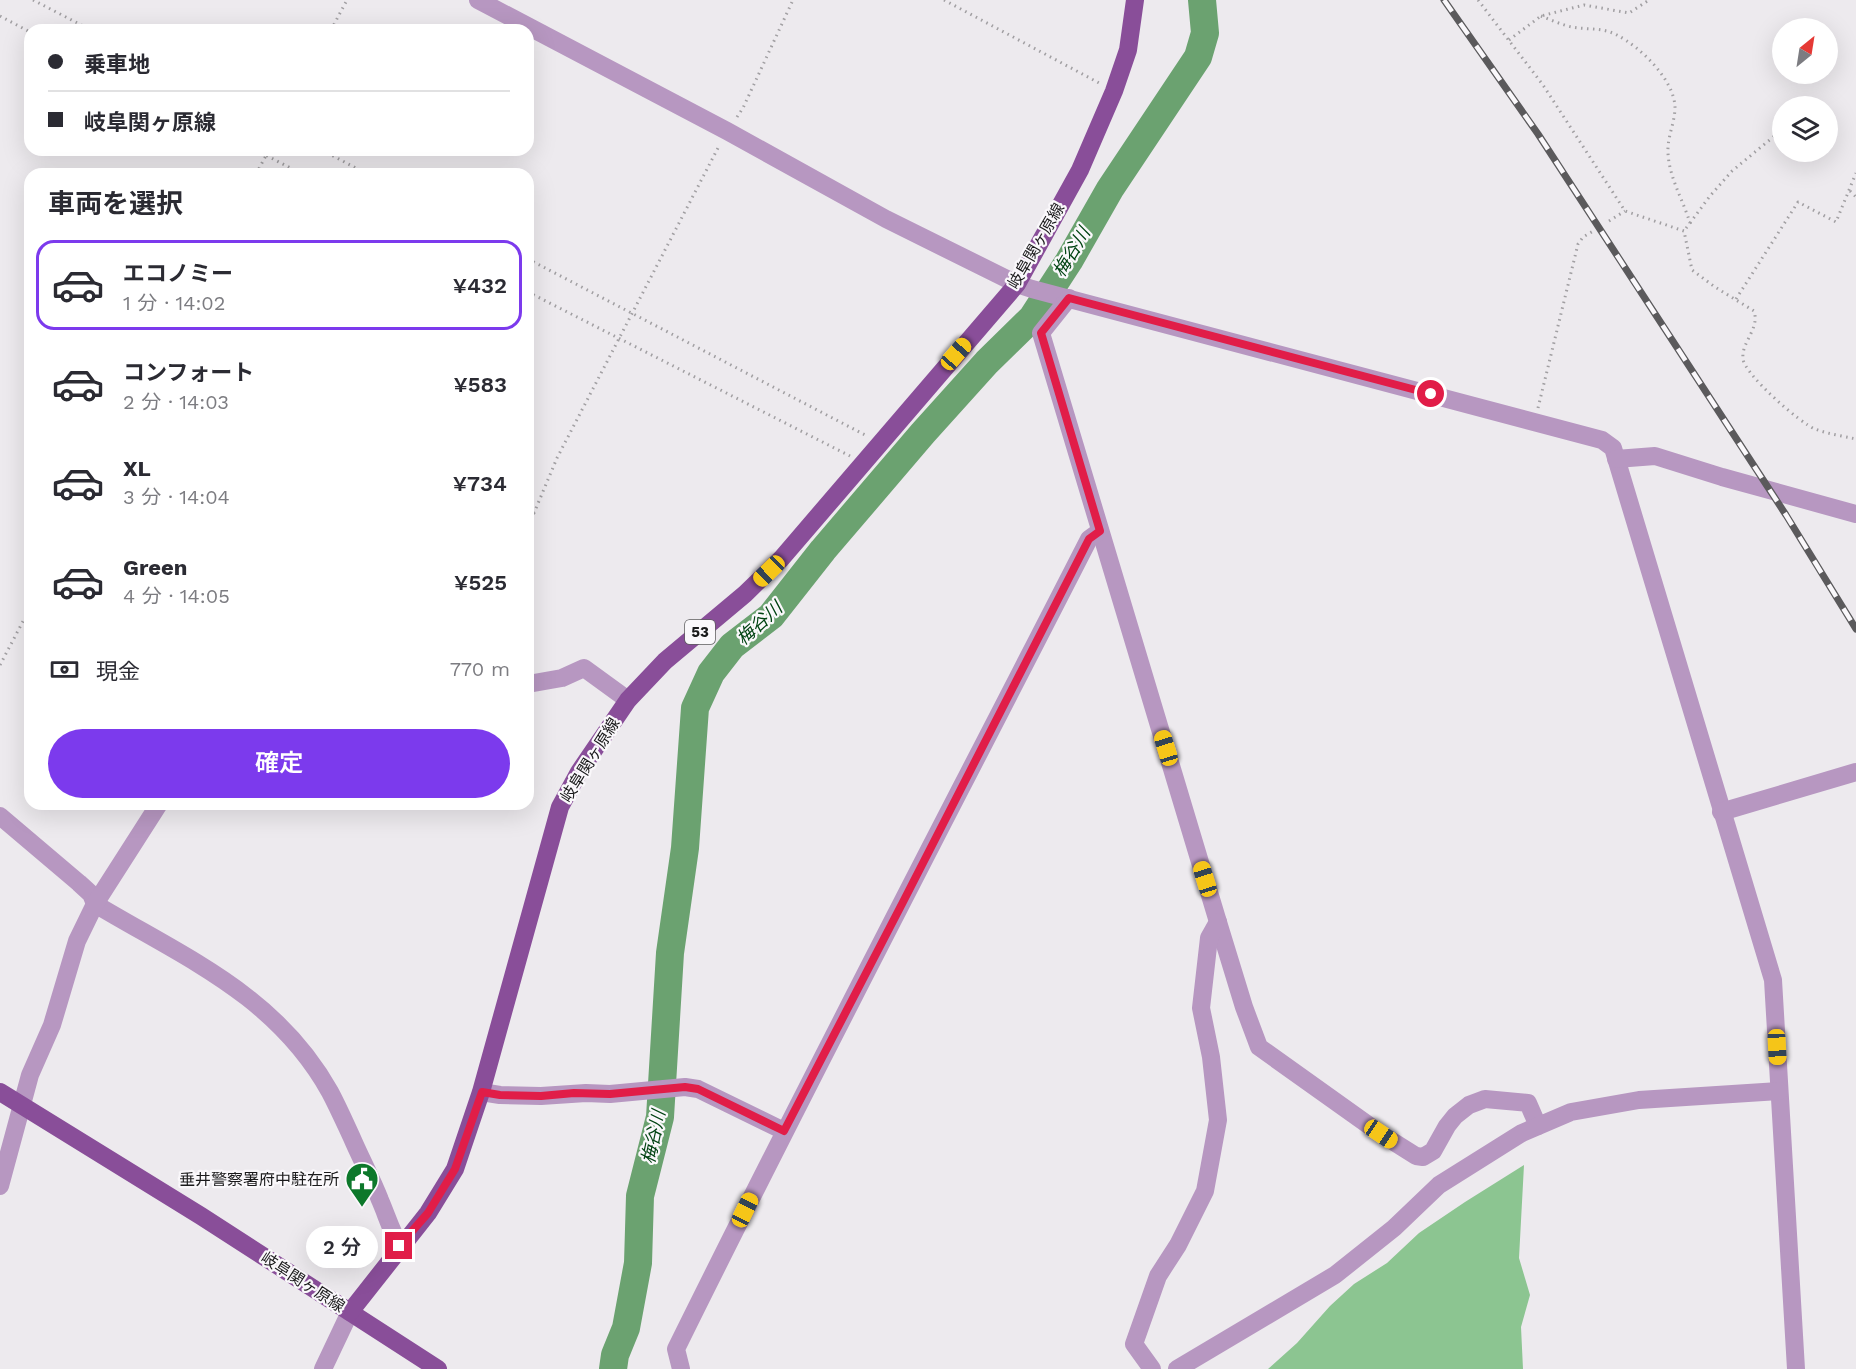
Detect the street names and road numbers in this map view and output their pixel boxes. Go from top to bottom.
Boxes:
street label: 岐阜関ヶ原線 [1004,200,1068,292]
road number: 53 [685,620,715,644]
street label: 岐阜関ヶ原線 [557,714,623,806]
street label: 岐阜関ヶ原線 [258,1248,348,1316]

